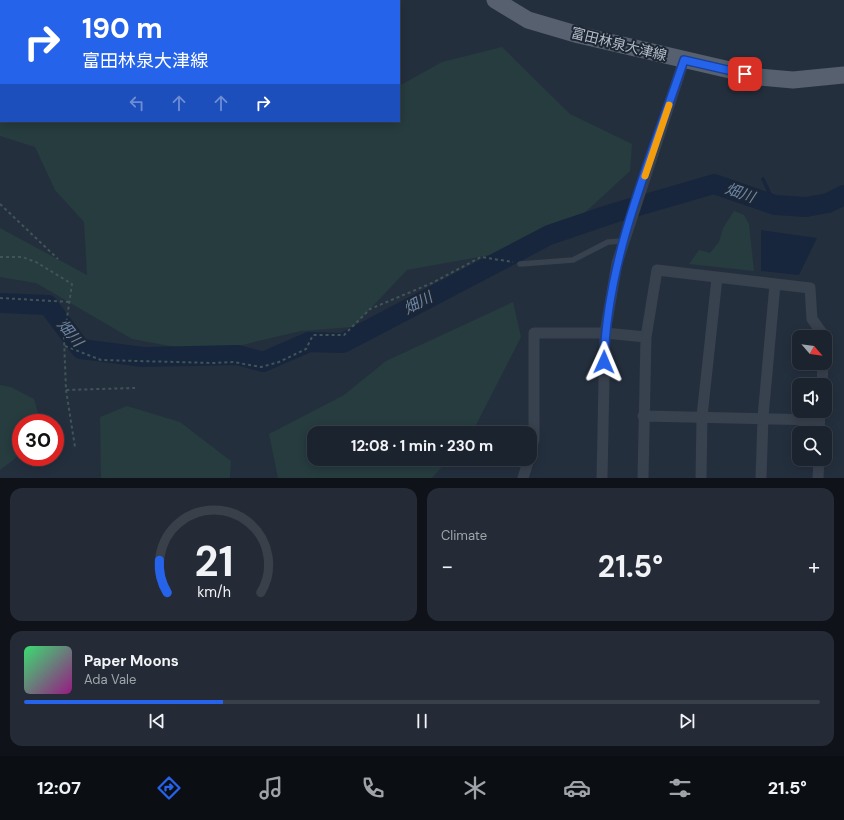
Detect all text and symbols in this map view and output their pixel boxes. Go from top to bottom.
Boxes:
text: 190 m [82,10,163,47]
icon: right [16,16,68,68]
street label: 富田林泉大津線 [569,23,669,65]
text: 富田林泉大津線 [82,49,208,73]
pin [728,57,762,91]
icon: arrive [734,63,756,85]
icon: left [126,92,148,114]
icon: ahead [168,92,190,114]
icon: ahead [210,92,232,114]
icon: right [252,92,274,114]
water label: 畑川 [723,179,759,208]
water label: 畑川 [400,286,438,319]
water label: 畑川 [53,315,89,352]
north arrow [792,330,832,370]
map controls [792,330,832,466]
position arrow [583,341,625,383]
button: sound [792,378,832,418]
speed limit sign: 30 [12,414,64,466]
button: search [792,426,832,466]
text: 12:08 · 1 min · 230 m [351,436,493,456]
text: Climate [441,527,487,544]
text: 21 [194,534,233,588]
text: 21.5° [598,547,663,586]
text: − [441,552,453,581]
text: + [808,552,820,581]
text: km/h [197,582,230,600]
text: Paper Moons [84,651,179,671]
text: Ada Vale [84,671,136,688]
icon: previous [146,710,168,732]
icon: pause [411,710,433,732]
icon: next [676,710,698,732]
icon: directions [155,774,183,802]
icon: music [257,774,285,802]
icon: phone [359,774,387,802]
icon: climate [461,774,489,802]
icon: car [563,774,591,802]
icon: filters [666,774,694,802]
text: 12:07 [37,776,81,800]
text: 21.5° [768,776,807,800]

